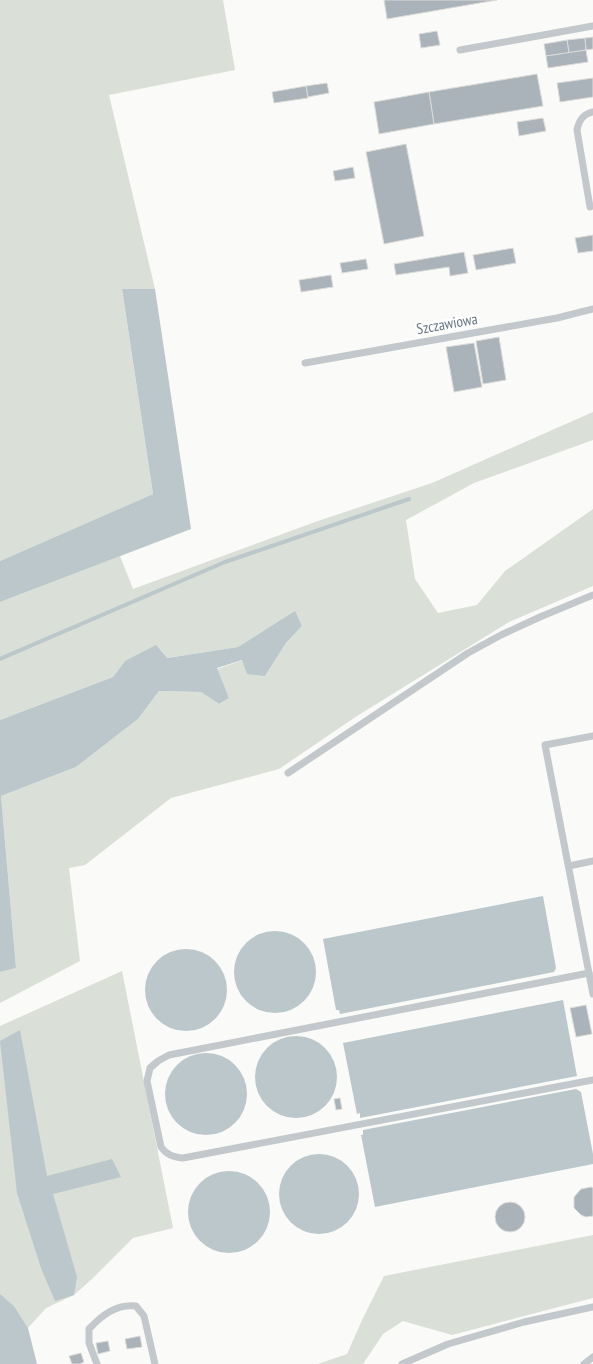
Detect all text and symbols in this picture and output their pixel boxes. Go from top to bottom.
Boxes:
street label: Szczawiowa [415,309,479,338]

